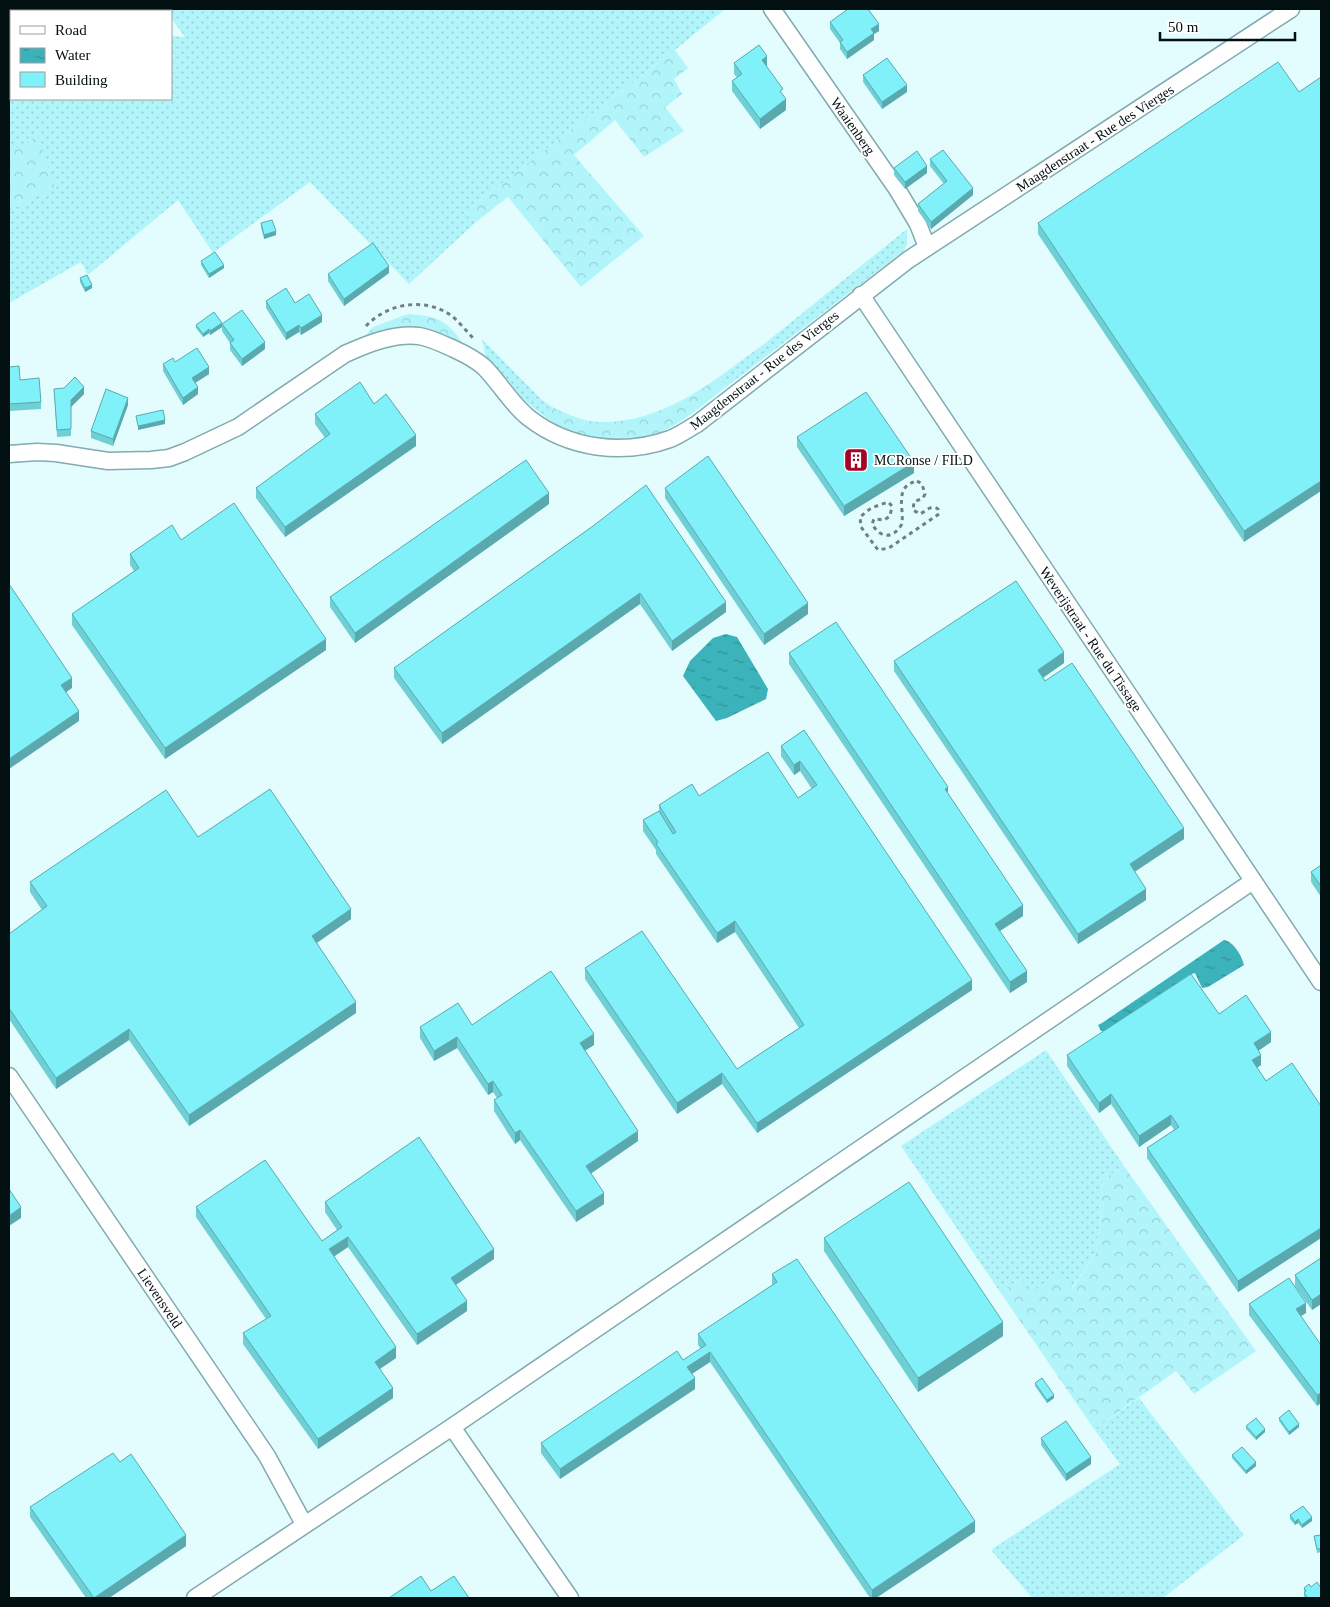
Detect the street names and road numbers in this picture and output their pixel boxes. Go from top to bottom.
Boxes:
street label: Maagdenstraat - Rue des Vierges [1014,82,1177,195]
street label: Waaienberg [827,95,878,158]
street label: Maagdenstraat - Rue des Vierges [687,308,842,433]
street label: Weverijstraat - Rue du Tissage [1036,564,1145,715]
street label: Lievensveld [134,1266,185,1331]

